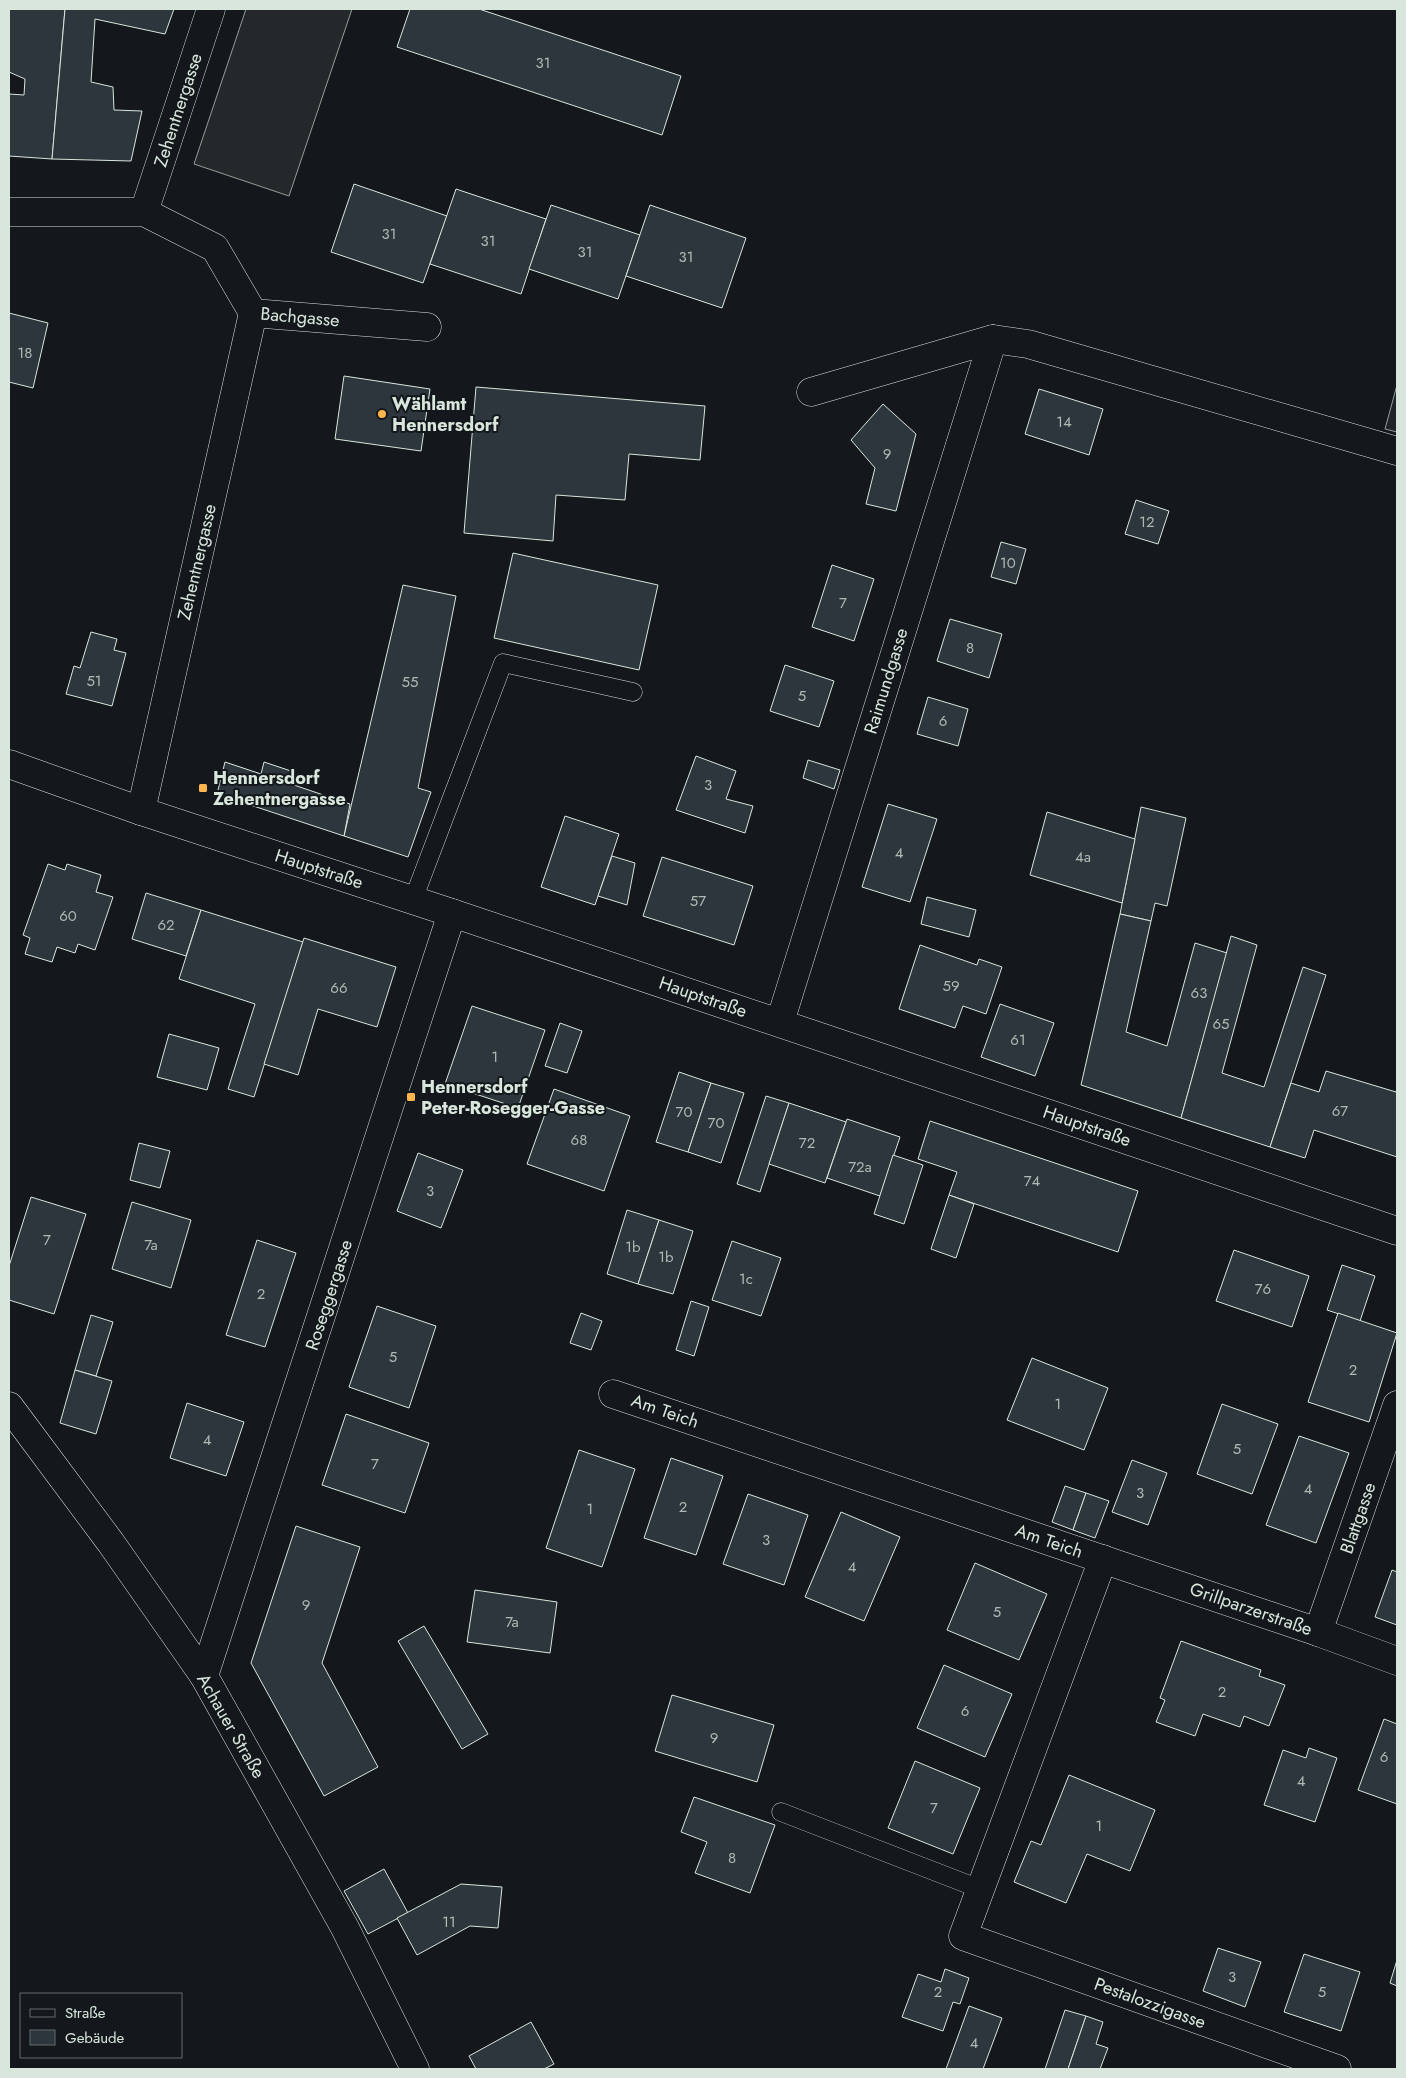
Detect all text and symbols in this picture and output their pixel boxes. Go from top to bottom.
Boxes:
street label: Zehentnergasse [147,50,209,170]
house number: 31 [536,52,550,74]
house number: 31 [382,223,396,245]
house number: 31 [481,230,495,252]
house number: 31 [578,241,592,263]
house number: 31 [679,246,693,268]
street label: Bachgasse [259,301,341,333]
house number: 18 [18,342,32,364]
place label: Wählamt Hennersdorf [392,391,499,438]
marker: Wählamt Hennersdorf [376,408,388,420]
house number: 14 [1056,411,1072,433]
house number: 9 [883,443,891,465]
street label: Zehentnergasse [171,501,223,623]
house number: 12 [1139,511,1155,533]
house number: 10 [1000,552,1016,574]
house number: 7 [839,592,847,614]
street label: Raimundgasse [858,625,914,737]
house number: 8 [966,637,974,659]
house number: 51 [86,670,102,692]
house number: 55 [402,671,418,693]
house number: 5 [798,685,806,707]
house number: 6 [939,710,947,732]
place label: Hennersdorf Zehentnergasse [213,765,346,812]
house number: 3 [704,774,712,796]
marker: Hennersdorf Zehentnergasse [197,782,209,794]
house number: 4 [895,842,904,864]
street label: Hauptstraße [272,843,366,895]
house number: 4a [1075,846,1091,868]
house number: 57 [690,890,706,912]
house number: 60 [59,905,77,927]
house number: 62 [157,914,175,936]
street label: Hauptstraße [656,970,750,1024]
house number: 59 [942,975,960,997]
house number: 66 [330,977,348,999]
house number: 63 [1191,982,1207,1004]
house number: 65 [1212,1013,1230,1035]
house number: 61 [1010,1029,1026,1051]
house number: 1 [492,1046,498,1068]
place label: Hennersdorf Peter-Rosegger-Gasse [421,1074,605,1121]
marker: Hennersdorf Peter-Rosegger-Gasse [405,1091,417,1103]
street label: Hauptstraße [1040,1099,1134,1153]
house number: 67 [1332,1100,1348,1122]
house number: 70 [676,1101,692,1123]
house number: 70 [708,1112,724,1134]
house number: 68 [571,1129,587,1151]
house number: 72 [799,1132,815,1154]
house number: 72a [848,1156,872,1178]
house number: 74 [1024,1170,1041,1192]
house number: 3 [426,1180,434,1202]
house number: 7 [43,1229,51,1251]
house number: 7a [144,1234,158,1256]
street label: Roseggergasse [299,1236,359,1354]
house number: 1b [625,1236,641,1258]
house number: 1b [658,1246,674,1268]
house number: 1c [739,1268,753,1290]
house number: 76 [1255,1278,1271,1300]
house number: 2 [257,1283,265,1305]
house number: 5 [389,1346,397,1368]
house number: 2 [1349,1359,1357,1381]
street label: Am Teich [628,1387,702,1435]
house number: 1 [1055,1393,1061,1415]
house number: 4 [203,1429,212,1451]
house number: 5 [1233,1438,1241,1460]
house number: 7 [371,1453,379,1475]
house number: 4 [1304,1478,1313,1500]
street label: Blattgasse [1334,1479,1382,1557]
house number: 3 [1136,1482,1144,1504]
house number: 2 [679,1496,687,1518]
house number: 1 [587,1498,593,1520]
street label: Am Teich [1012,1517,1086,1565]
house number: 3 [762,1529,770,1551]
house number: 4 [848,1556,857,1578]
street label: Grillparzerstraße [1186,1576,1316,1642]
house number: 9 [302,1594,310,1616]
house number: 5 [993,1601,1001,1623]
house number: 7a [505,1611,519,1633]
street label: Achauer Straße [190,1669,272,1783]
house number: 2 [1218,1681,1226,1703]
house number: 6 [961,1700,969,1722]
house number: 9 [710,1727,718,1749]
house number: 6 [1380,1746,1388,1768]
house number: 4 [1297,1770,1306,1792]
house number: 7 [930,1797,938,1819]
house number: 1 [1096,1815,1102,1837]
house number: 8 [728,1847,736,1869]
house number: 11 [442,1911,456,1933]
house number: 3 [1228,1966,1236,1988]
street label: Pestalozzigasse [1091,1971,1209,2035]
house number: 2 [934,1981,942,2003]
house number: 5 [1318,1981,1326,2003]
legend [20,1993,182,2058]
text: Straße [65,2002,106,2024]
text: Gebäude [65,2027,125,2049]
house number: 4 [970,2032,979,2054]

